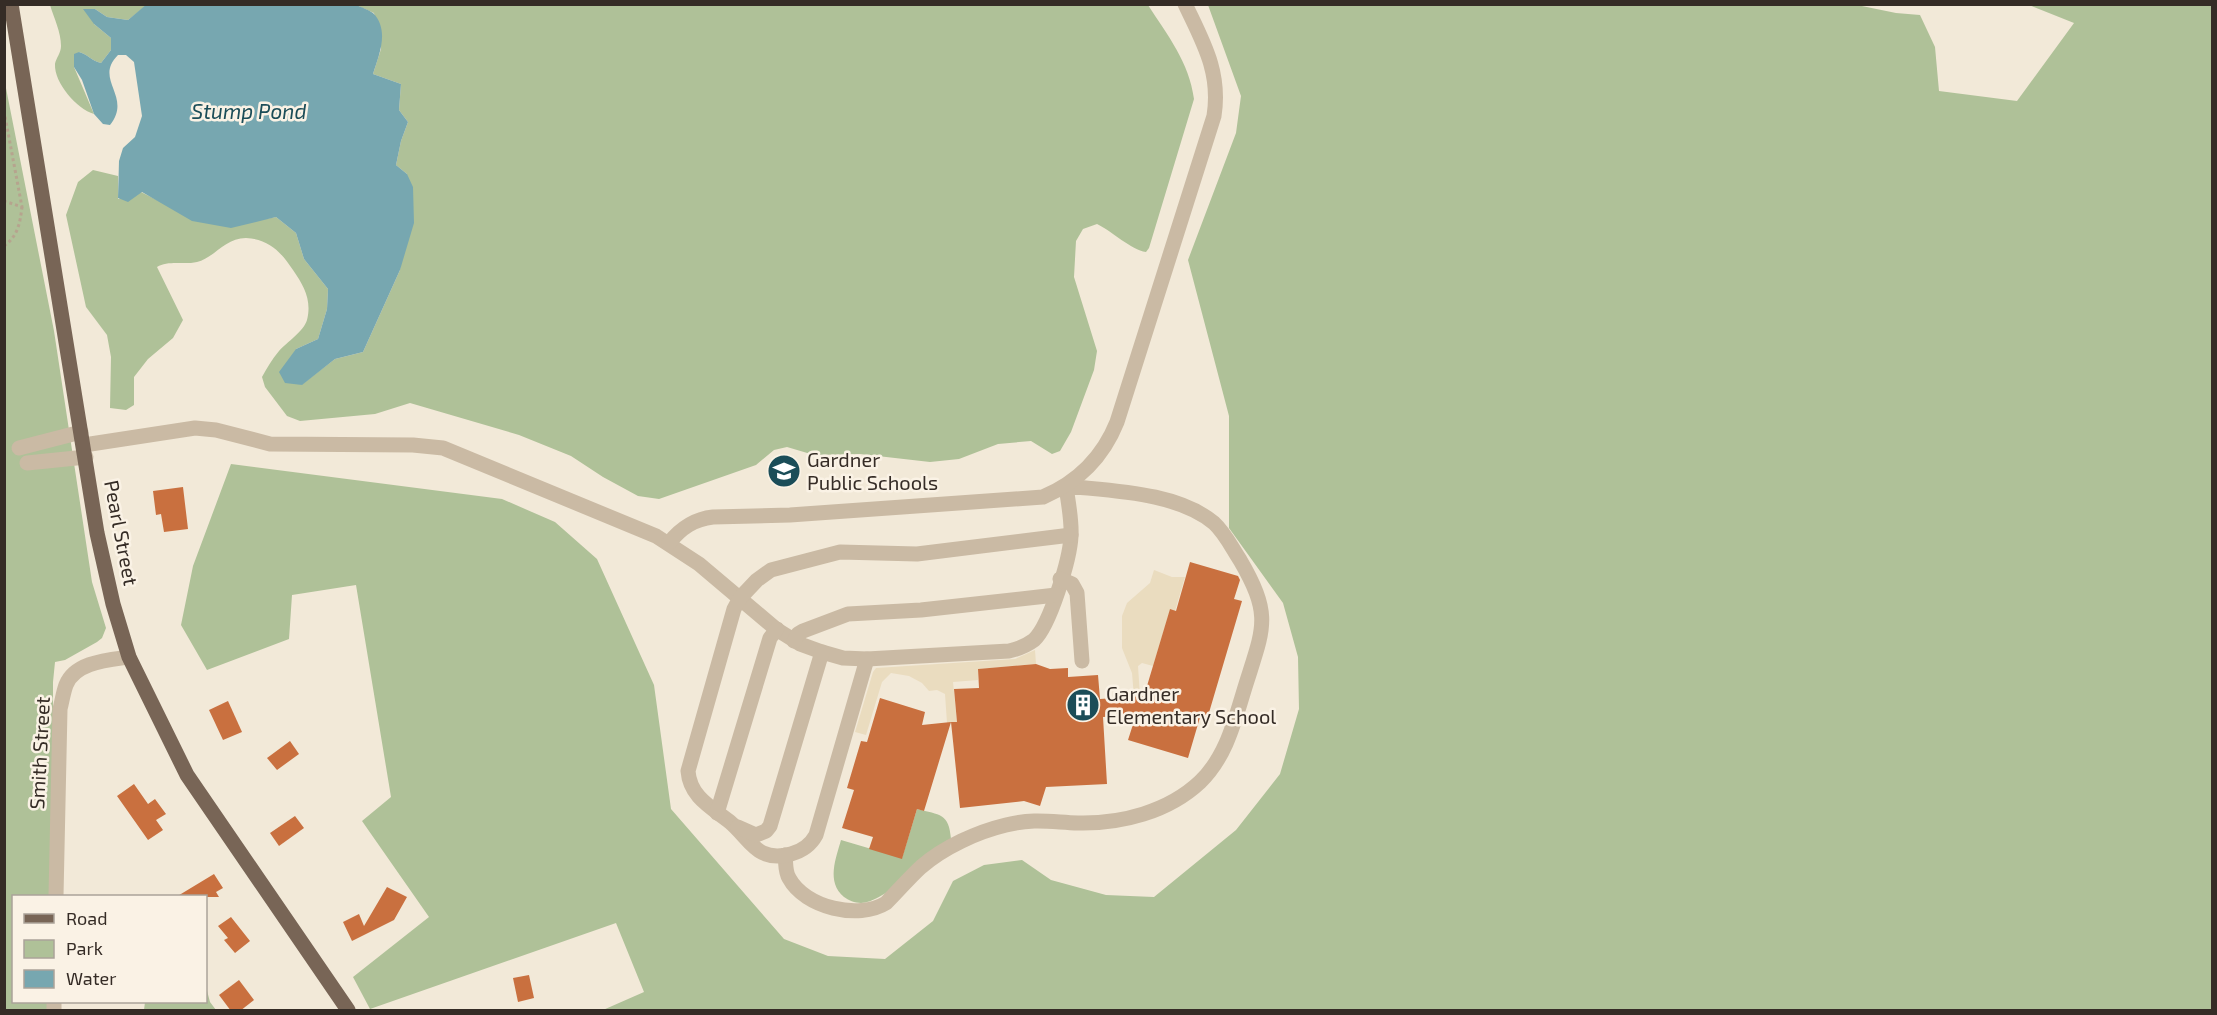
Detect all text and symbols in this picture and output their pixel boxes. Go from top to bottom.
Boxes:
water label: Stump Pond [192,98,306,123]
place label: Gardner Public Schools [807,447,938,494]
school or university icon: Gardner Public Schools [766,453,802,489]
street label: Pearl Street [100,478,144,588]
place label: Gardner Elementary School [1106,681,1276,728]
building icon: Gardner Elementary School [1065,687,1101,723]
street label: Smith Street [24,696,54,810]
legend [12,895,207,1003]
text: Road [66,907,107,929]
text: Park [66,937,103,959]
text: Water [66,967,116,989]

